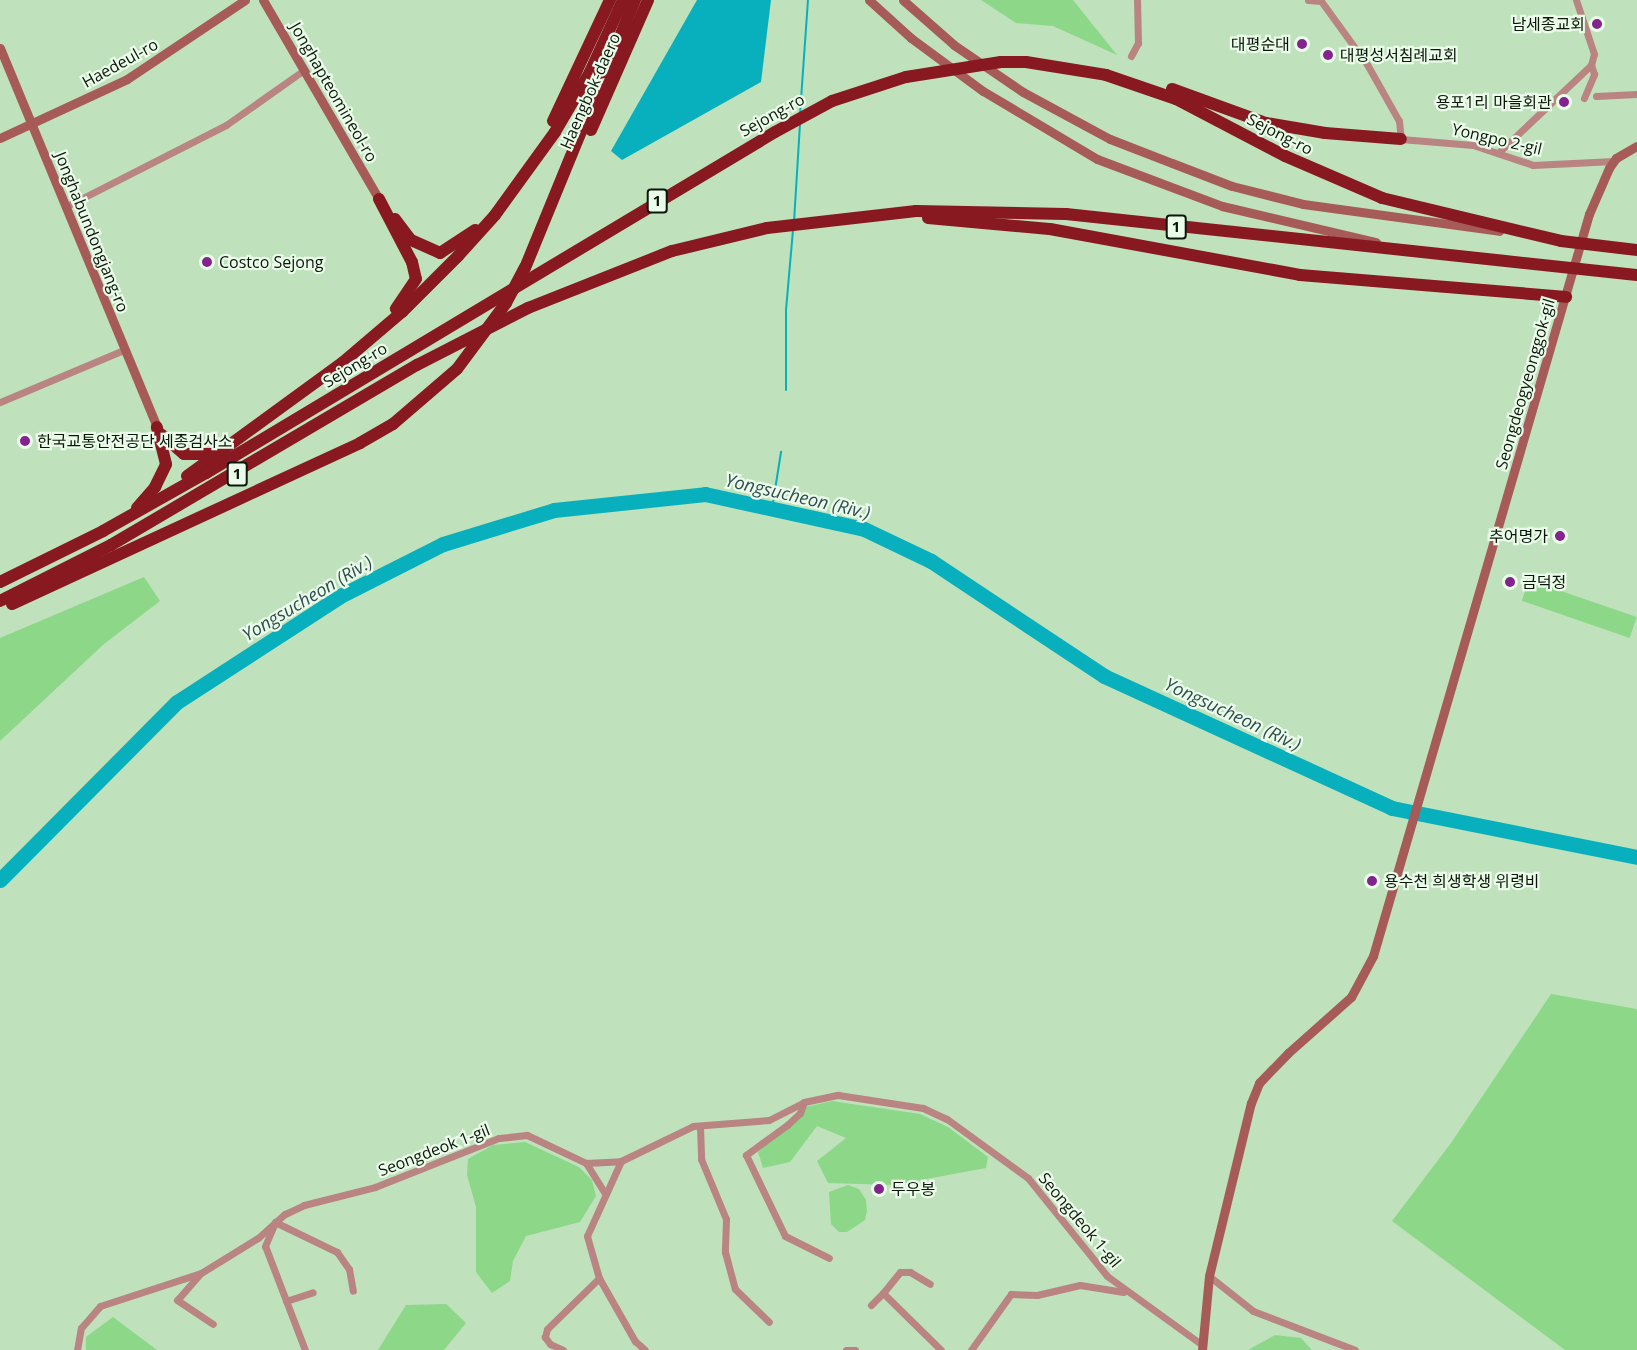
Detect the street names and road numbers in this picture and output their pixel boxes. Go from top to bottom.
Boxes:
street label: Jonghapteomineol-ro [286,19,382,165]
street label: Haengbok-daero [556,30,624,152]
street label: Haedeul-ro [79,34,161,92]
street label: Sejong-ro [736,89,808,141]
street label: Sejong-ro [1244,109,1316,159]
street label: Yongpo 2-gil [1450,119,1544,159]
street label: Jonghabundongjang-ro [51,149,133,315]
road number: 1 [646,189,668,213]
road number: 1 [1166,215,1186,239]
street label: Seongdeogyeonggok-gil [1491,296,1559,472]
street label: Sejong-ro [320,338,390,392]
road number: 1 [226,462,248,486]
street label: Seongdeok 1-gil [376,1120,492,1180]
street label: Seongdeok 1-gil [1035,1169,1125,1271]

